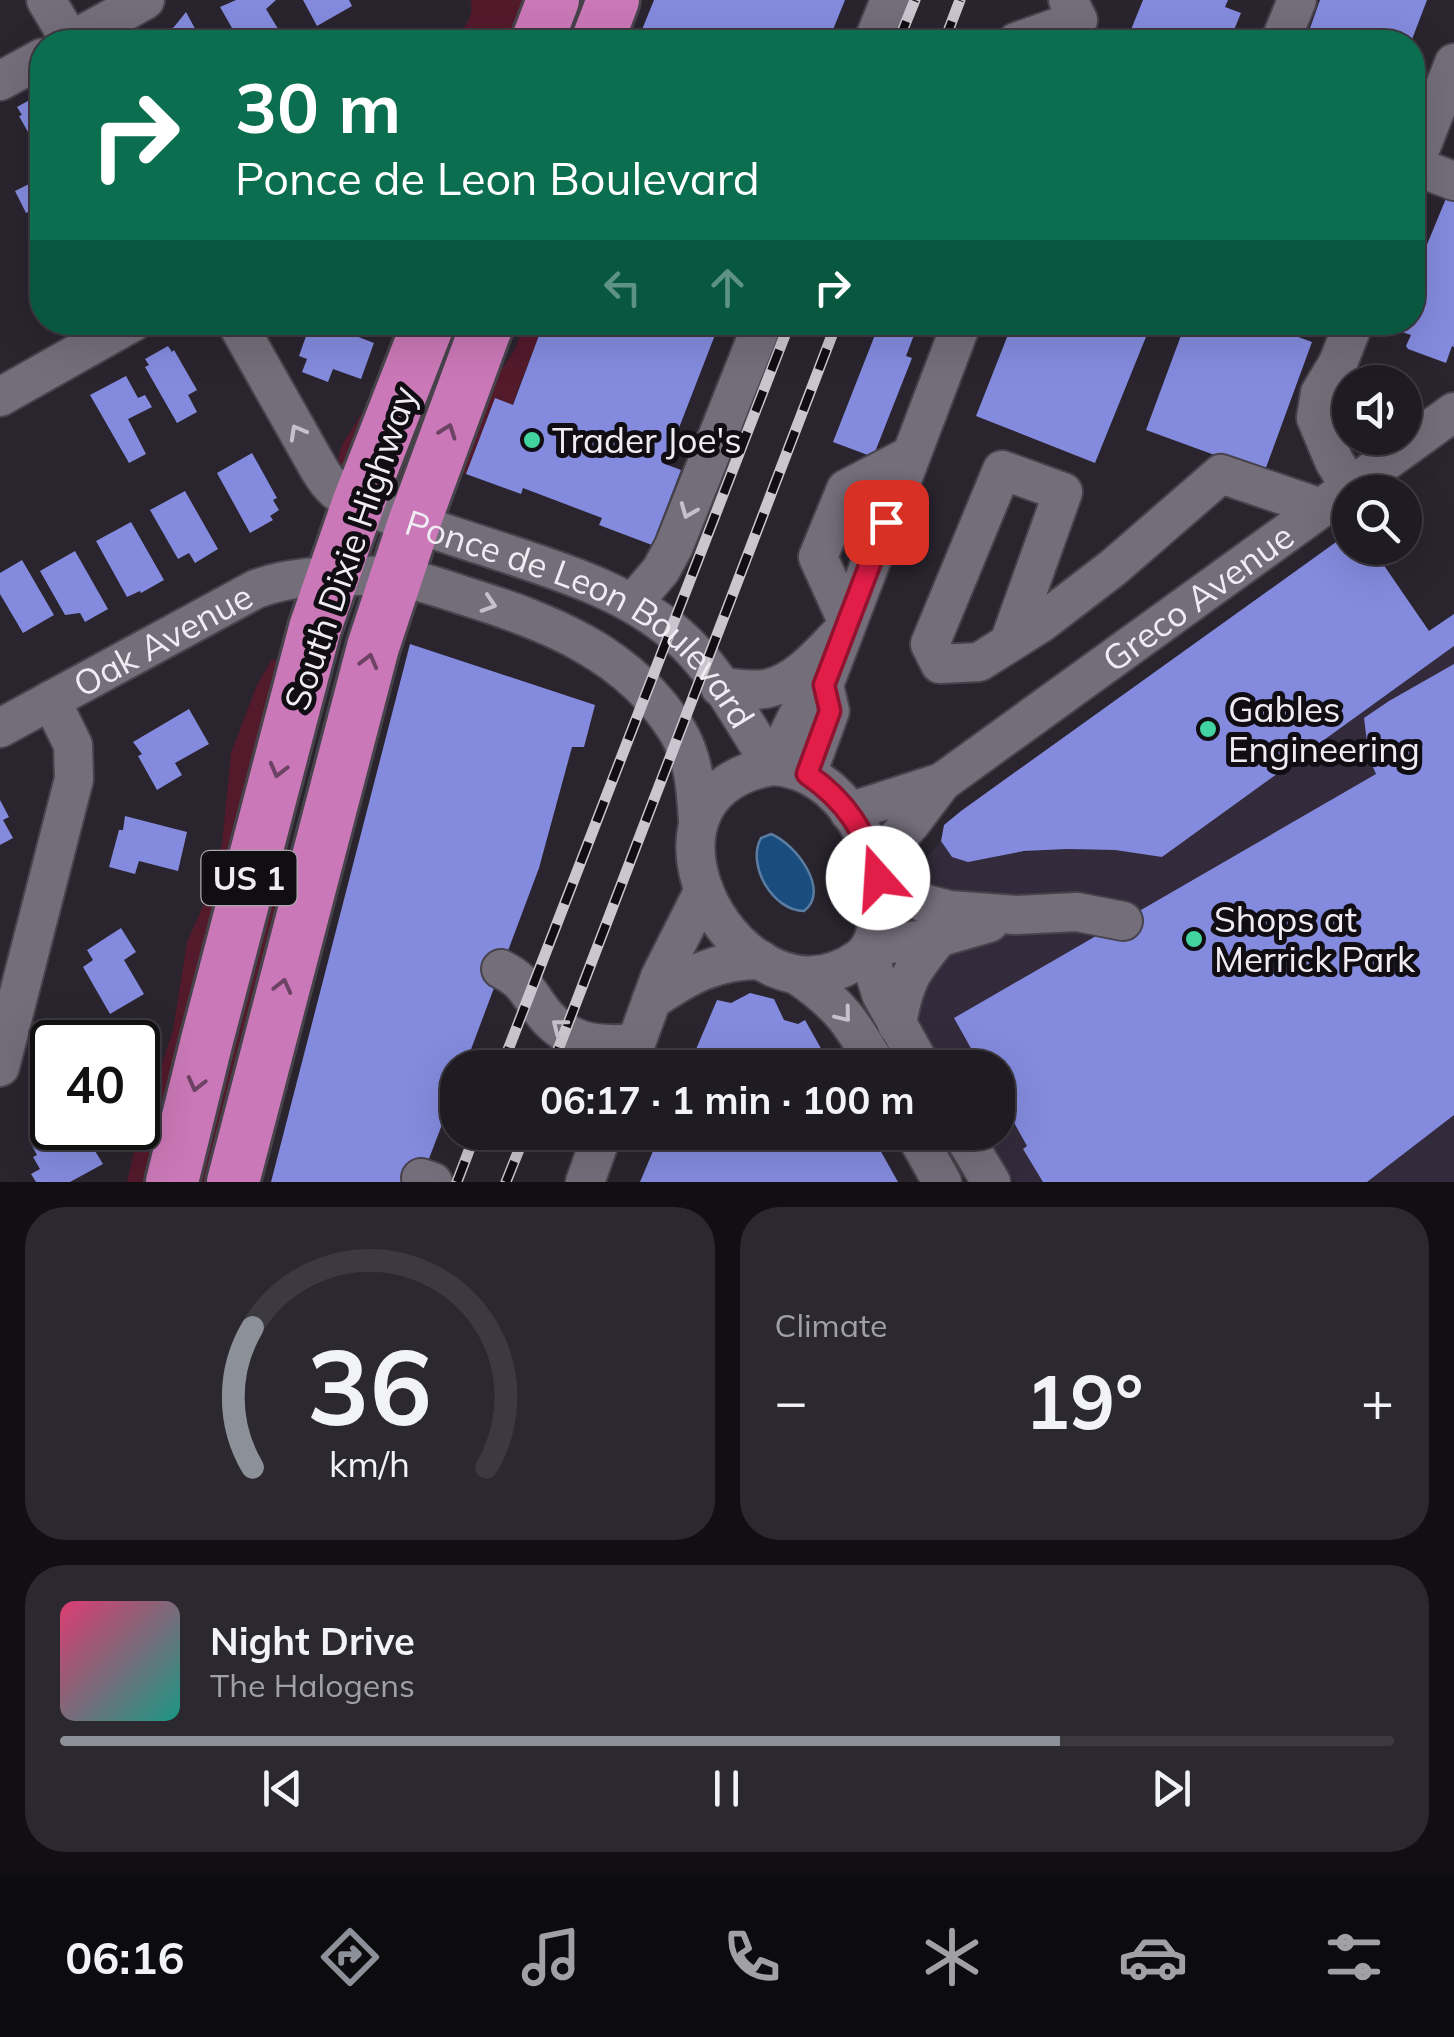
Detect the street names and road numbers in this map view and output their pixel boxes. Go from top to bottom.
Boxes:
street label: South Dixie Highway [274,380,426,716]
street label: Ponce de Leon Boulevard [400,500,765,736]
street label: Greco Avenue [1094,513,1302,681]
street label: Oak Avenue [65,573,260,706]
road number: US 1 [202,851,296,905]

